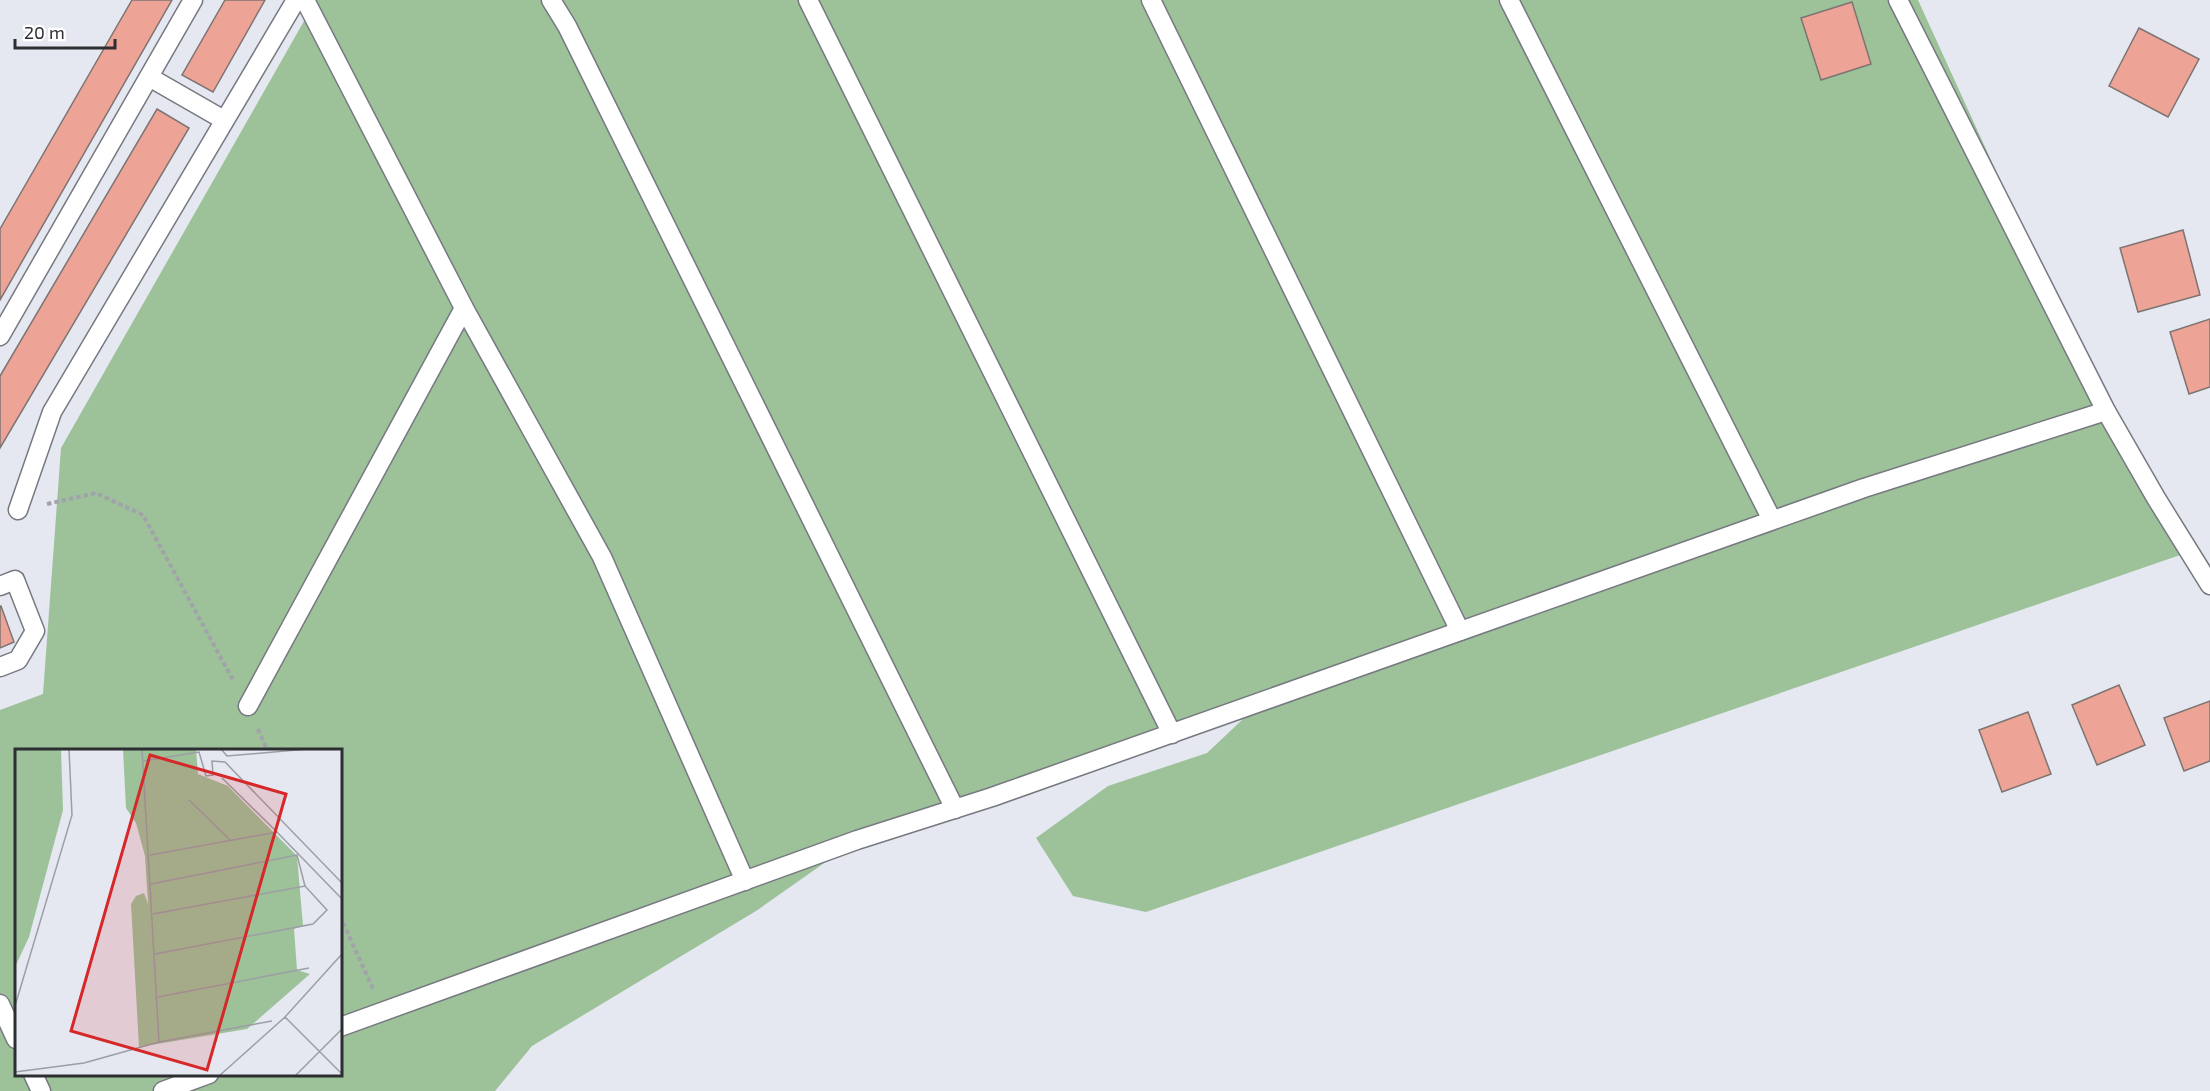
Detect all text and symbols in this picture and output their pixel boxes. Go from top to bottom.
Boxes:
scale bar [15,12,116,50]
text: 20 m [24,21,65,43]
inset map [15,749,342,1076]

